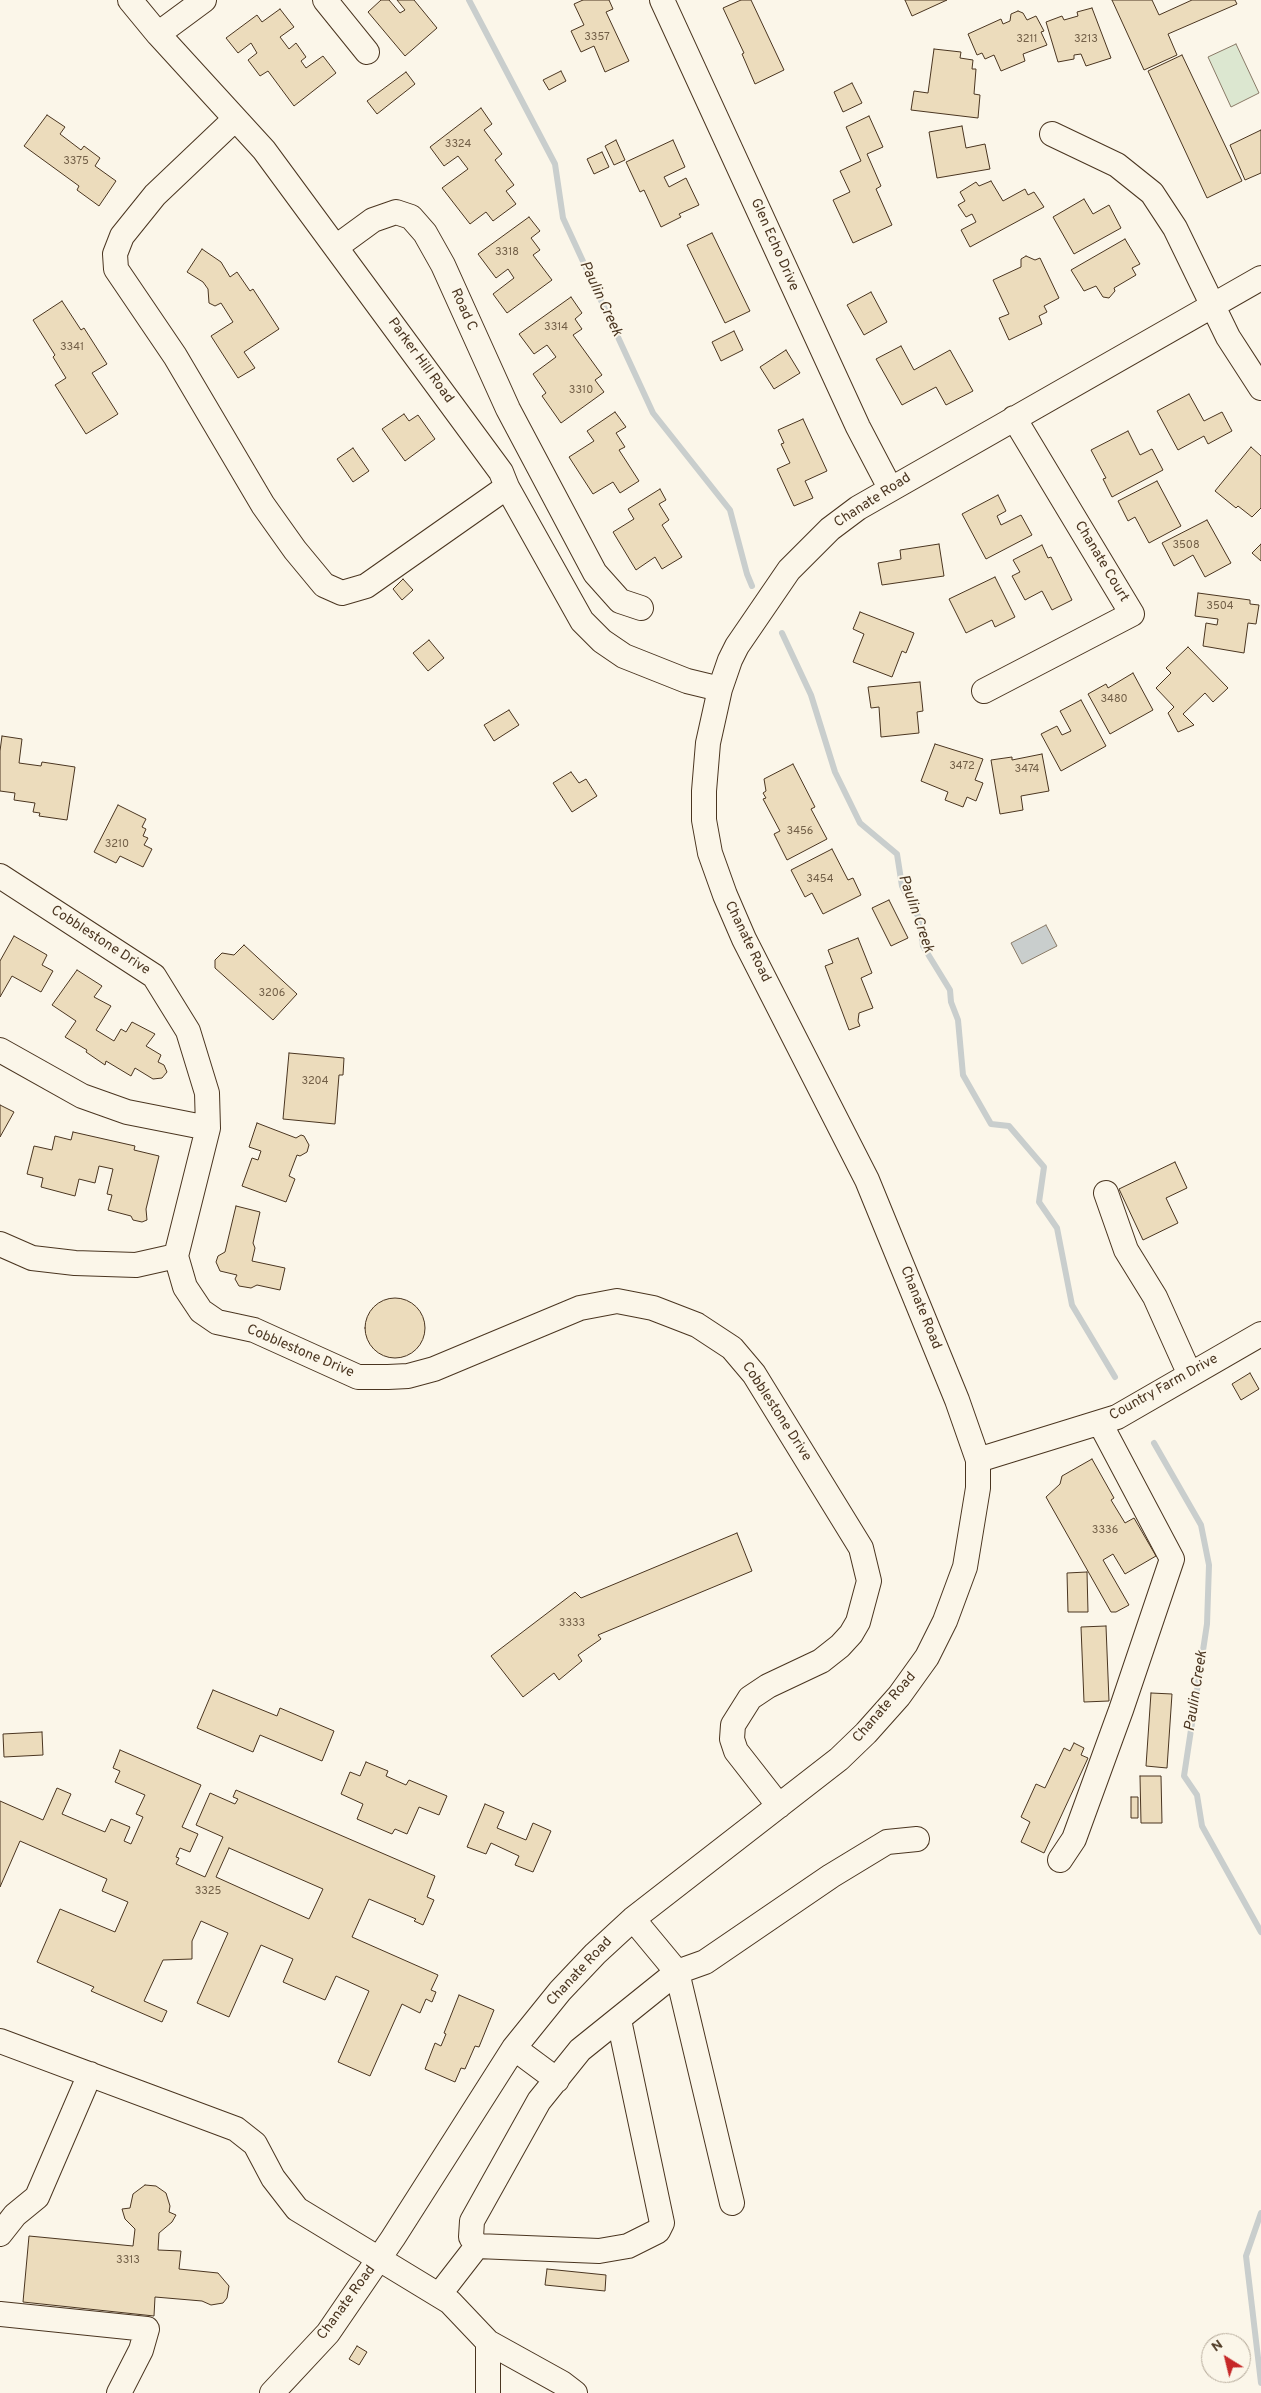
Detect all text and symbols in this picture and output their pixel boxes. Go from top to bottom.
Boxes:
house number: 3357 [584,31,610,45]
house number: 3211 [1016,33,1038,47]
house number: 3213 [1074,33,1098,47]
house number: 3324 [445,138,471,152]
house number: 3375 [63,155,89,169]
street label: Glen Echo Drive [746,196,802,294]
house number: 3318 [495,246,519,260]
water label: Paulin Creek [575,258,625,340]
street label: Road C [446,286,480,334]
street label: Parker Hill Road [383,315,457,407]
house number: 3314 [544,321,568,335]
house number: 3341 [60,341,84,355]
house number: 3310 [569,384,593,398]
street label: Chanate Road [832,470,914,532]
street label: Chanate Court [1070,518,1132,606]
house number: 3508 [1172,539,1200,553]
house number: 3504 [1206,600,1234,614]
house number: 3480 [1100,693,1128,707]
house number: 3472 [949,760,975,774]
house number: 3474 [1015,763,1039,777]
house number: 3456 [787,825,813,839]
house number: 3210 [105,838,129,852]
house number: 3454 [806,873,834,887]
water label: Paulin Creek [893,873,937,955]
street label: Chanate Road [720,899,774,985]
street label: Cobblestone Drive [47,903,153,979]
house number: 3206 [259,987,285,1001]
house number: 3204 [301,1075,329,1089]
street label: Chanate Road [896,1264,944,1352]
street label: Cobblestone Drive [244,1322,356,1382]
street label: Country Farm Drive [1107,1351,1221,1425]
street label: Cobblestone Drive [738,1359,814,1465]
house number: 3336 [1092,1524,1118,1538]
house number: 3333 [559,1617,585,1631]
water label: Paulin Creek [1182,1649,1212,1733]
street label: Chanate Road [850,1669,920,1747]
house number: 3325 [195,1885,221,1899]
street label: Chanate Road [544,1934,616,2010]
house number: 3313 [116,2254,140,2268]
street label: Chanate Road [314,2262,380,2344]
north arrow [1201,2333,1251,2383]
text: N [1208,2336,1227,2356]

